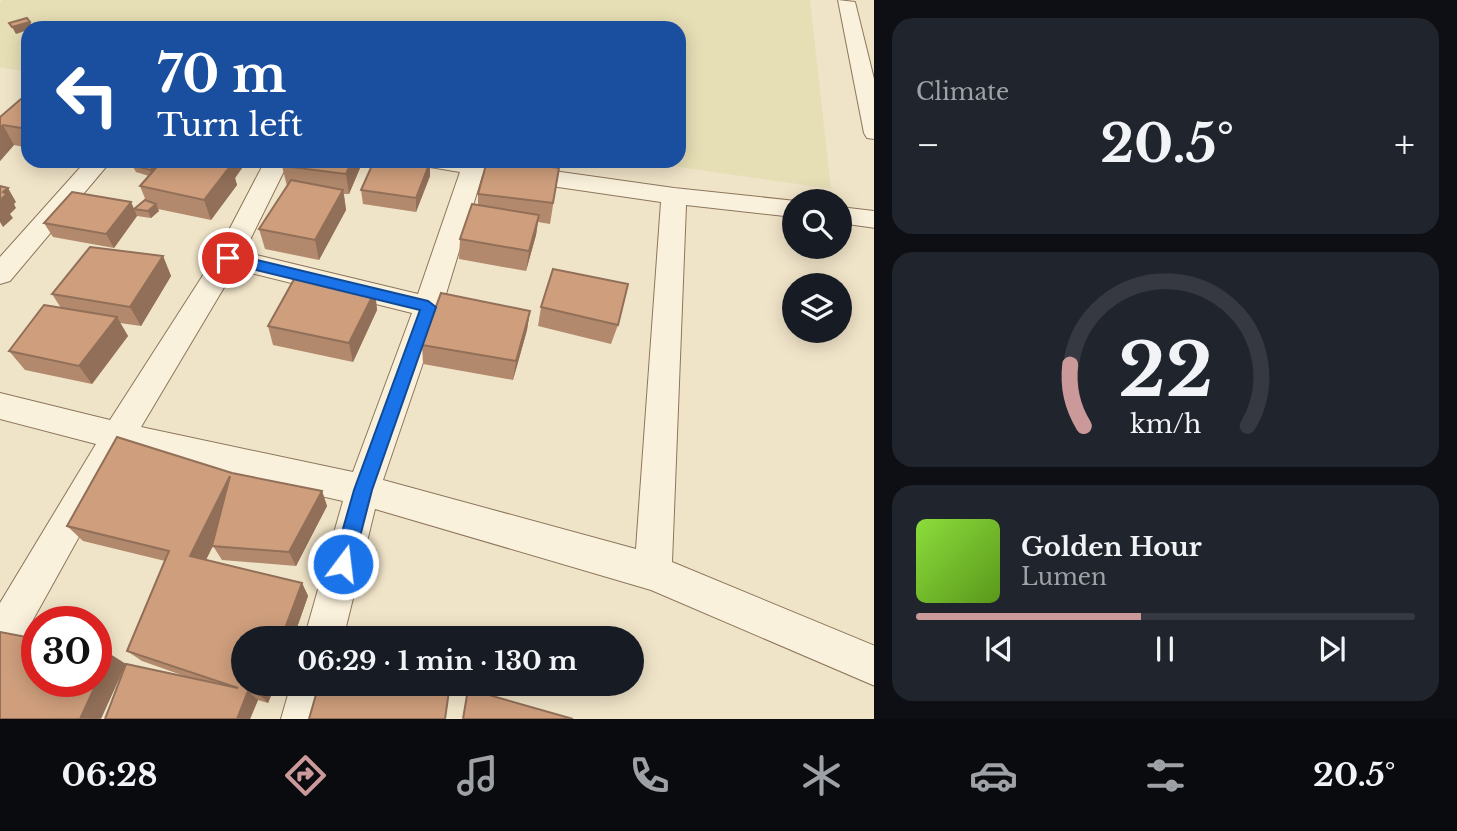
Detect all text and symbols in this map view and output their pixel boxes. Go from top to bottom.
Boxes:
text: 70 m [157,44,287,105]
icon: left [42,49,133,140]
text: Climate [916,78,1009,106]
text: Turn left [157,105,303,145]
text: 20.5° [1100,112,1234,176]
text: − [916,121,940,168]
text: + [1394,121,1415,168]
map controls [782,189,852,343]
button: search [782,189,852,259]
pin [198,228,258,288]
icon: arrive [209,239,247,277]
button: layers [782,273,852,343]
text: 22 [1118,325,1213,416]
text: km/h [1130,408,1201,439]
position arrow [306,527,380,601]
text: Golden Hour [1021,531,1202,563]
text: Lumen [1021,563,1107,591]
speed limit sign: 30 [21,606,112,697]
icon: previous [980,630,1018,668]
icon: pause [1146,630,1184,668]
icon: next [1313,630,1351,668]
text: 06:29 · 1 min · 130 m [298,645,577,677]
icon: directions [281,751,330,800]
icon: music [453,751,502,800]
icon: phone [625,751,674,800]
icon: climate [797,751,846,800]
icon: car [969,751,1018,800]
icon: filters [1141,751,1190,800]
text: 06:28 [62,755,158,795]
text: 20.5° [1313,755,1395,795]

